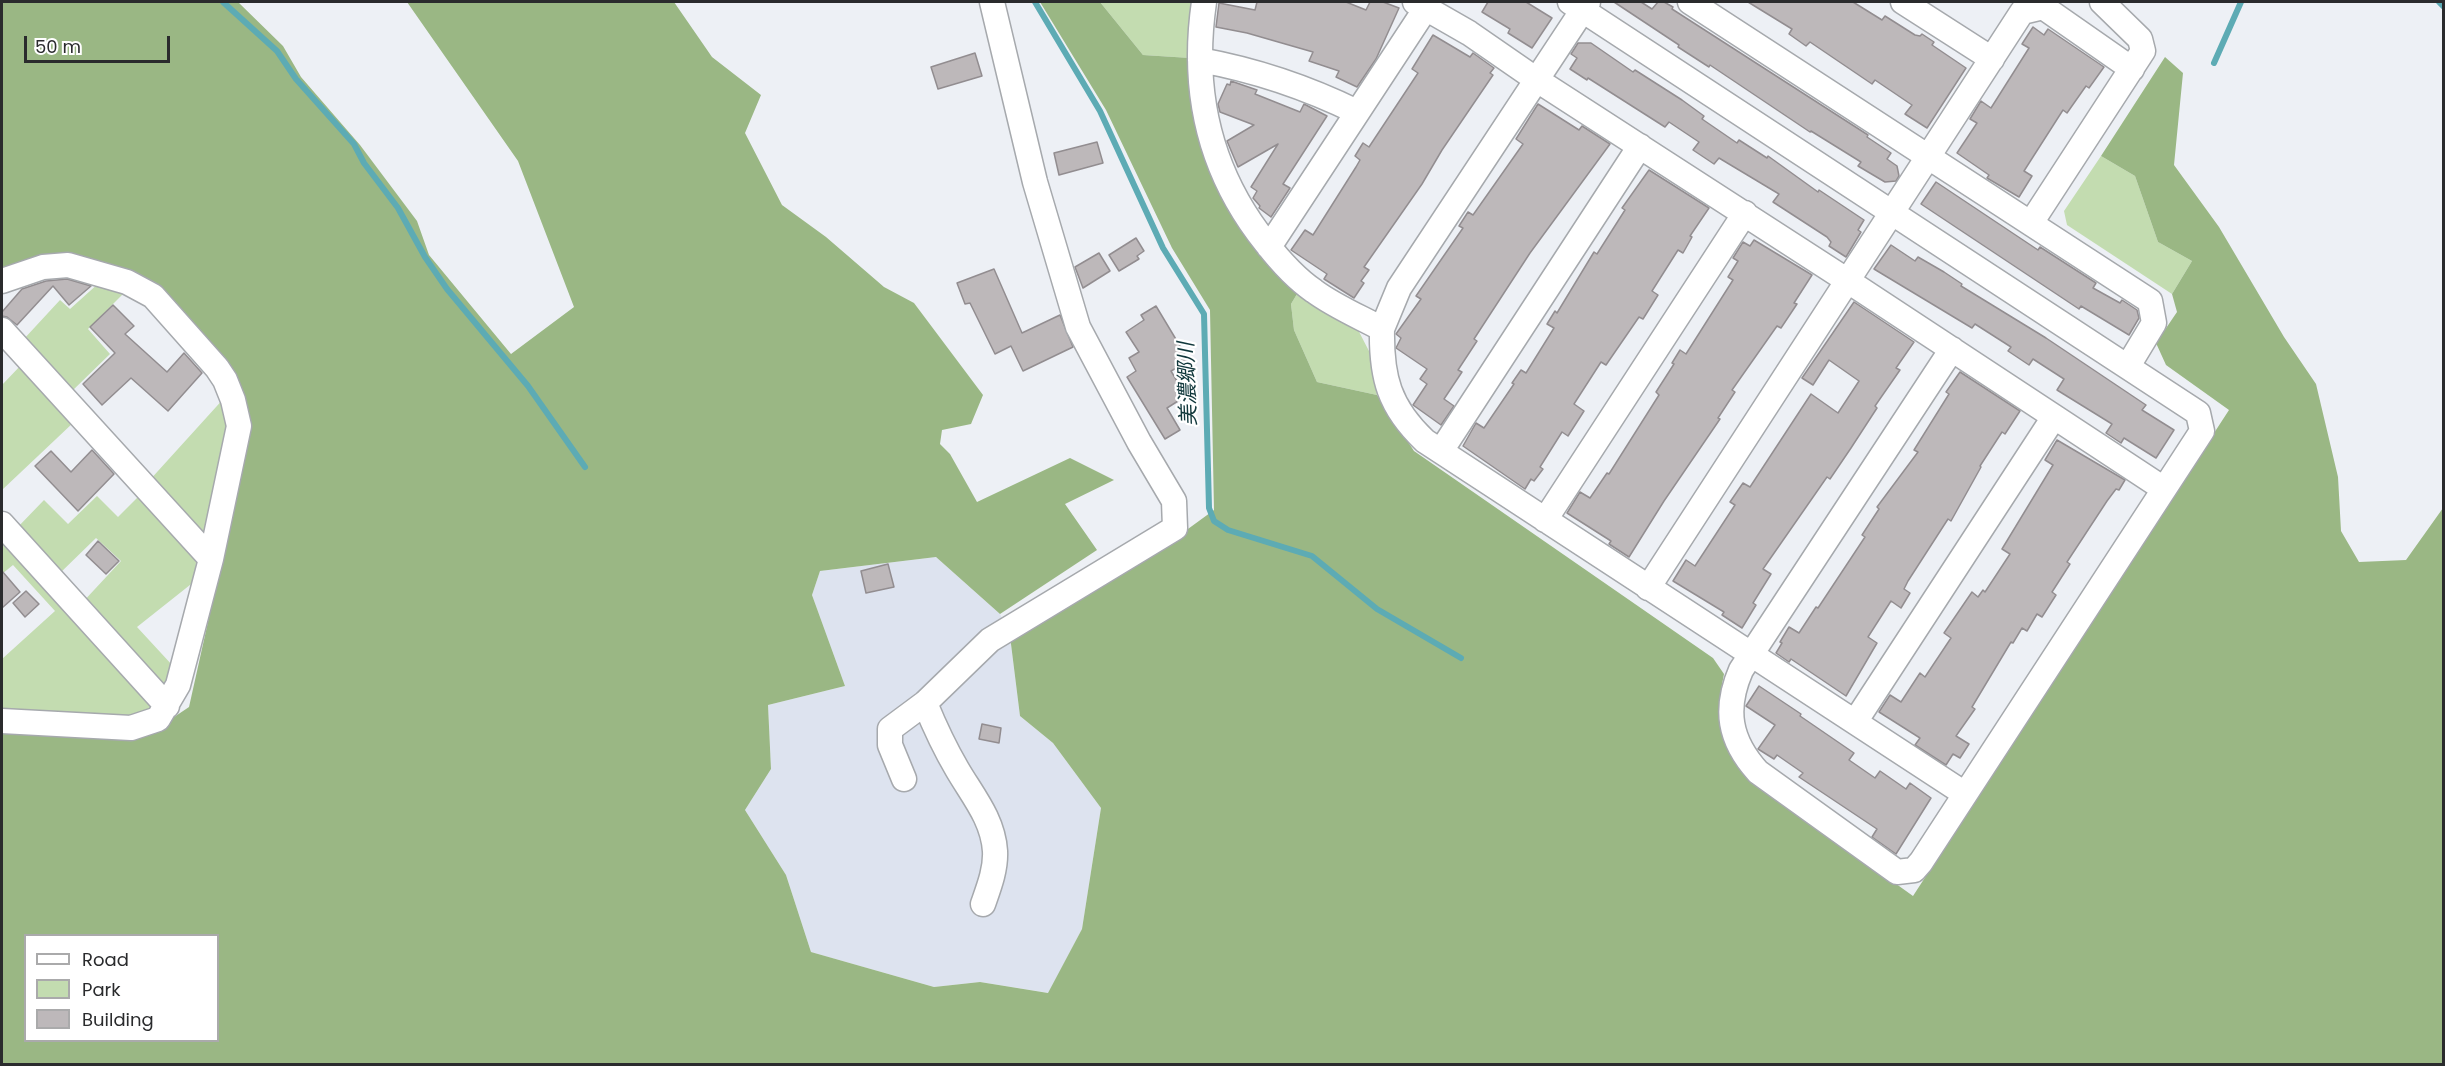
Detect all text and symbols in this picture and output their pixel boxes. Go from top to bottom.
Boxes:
scale bar [27,24,172,62]
text: 50 m [35,34,81,59]
water label: 美濃郷川 [1175,342,1203,426]
legend [24,934,219,1042]
text: Road [82,947,129,972]
text: Park [82,977,121,1002]
text: Building [82,1007,154,1032]

